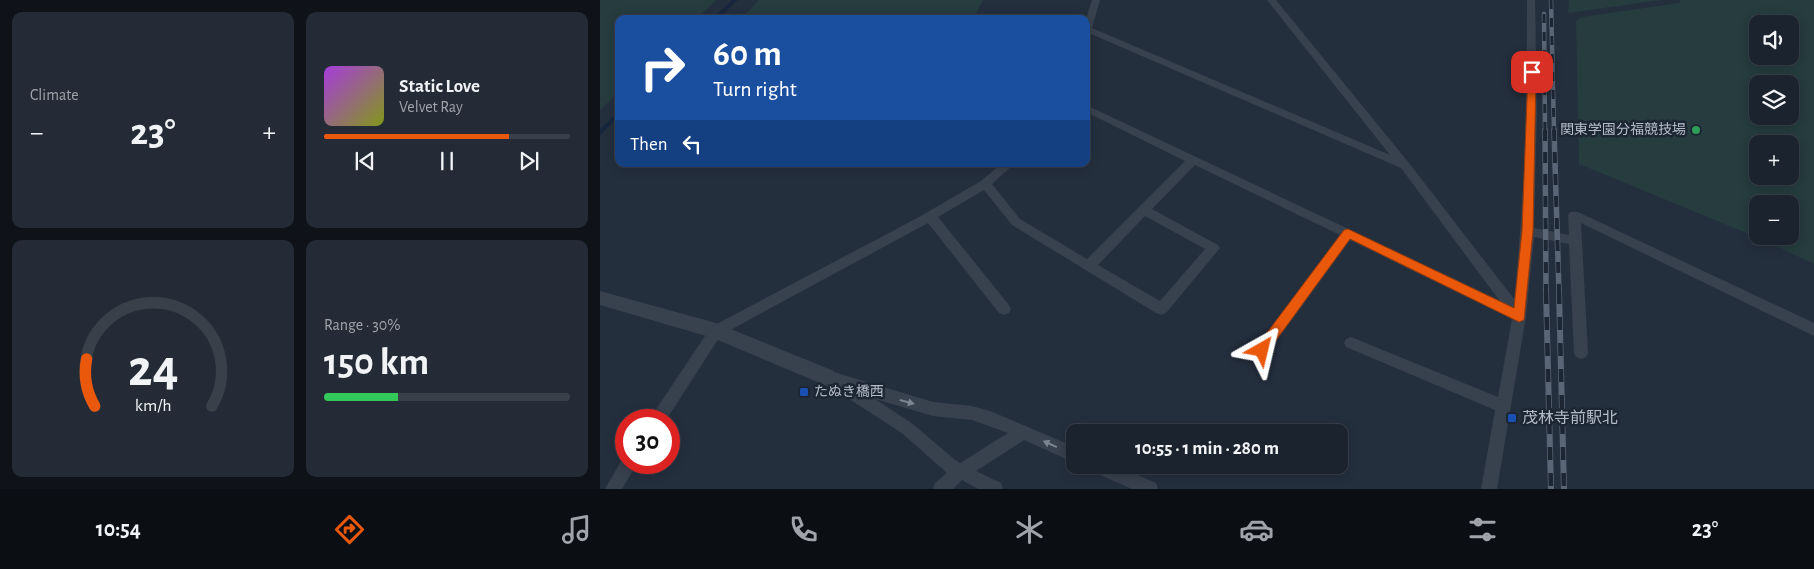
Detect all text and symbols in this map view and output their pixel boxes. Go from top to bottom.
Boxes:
map controls [1749,15,1799,245]
button: sound [1749,15,1799,65]
icon: right [630,35,695,100]
text: 60 m [713,37,782,72]
pin [1511,51,1553,93]
icon: arrive [1518,58,1546,86]
button: layers [1749,75,1799,125]
text: Static Love [399,77,480,96]
text: Turn right [713,78,797,100]
text: Climate [30,87,79,103]
text: Velvet Ray [399,99,463,115]
text: 23° [130,114,176,152]
text: − [30,119,43,147]
text: + [263,119,276,147]
place label: 関東学園分福競技場 [1560,122,1686,137]
marker: 関東学園分福競技場 [1690,124,1702,136]
icon: left [678,130,706,158]
text: Then [630,135,668,154]
button: + [1749,135,1799,185]
icon: previous [351,147,379,175]
icon: pause [433,147,461,175]
icon: next [515,147,543,175]
button: − [1749,195,1799,245]
text: Range · 30% [324,317,400,333]
position arrow [1235,323,1287,375]
text: 24 [128,343,178,395]
text: 150 km [324,344,429,382]
place label: たぬき橋西 [814,384,884,399]
marker: たぬき橋西 [798,386,810,398]
text: km/h [135,397,171,415]
one-way arrow [899,398,914,406]
speed limit sign: 30 [615,409,680,474]
place label: 茂林寺前駅北 [1522,409,1618,426]
marker: 茂林寺前駅北 [1506,412,1518,424]
one-way arrow [1043,439,1057,447]
text: 10:55 · 1 min · 280 m [1135,439,1279,458]
icon: directions [332,512,367,547]
icon: music [559,512,594,547]
icon: phone [786,512,821,547]
icon: climate [1012,512,1047,547]
icon: car [1239,512,1274,547]
icon: filters [1465,512,1500,547]
text: 10:54 [96,518,141,540]
text: 23° [1692,518,1718,540]

